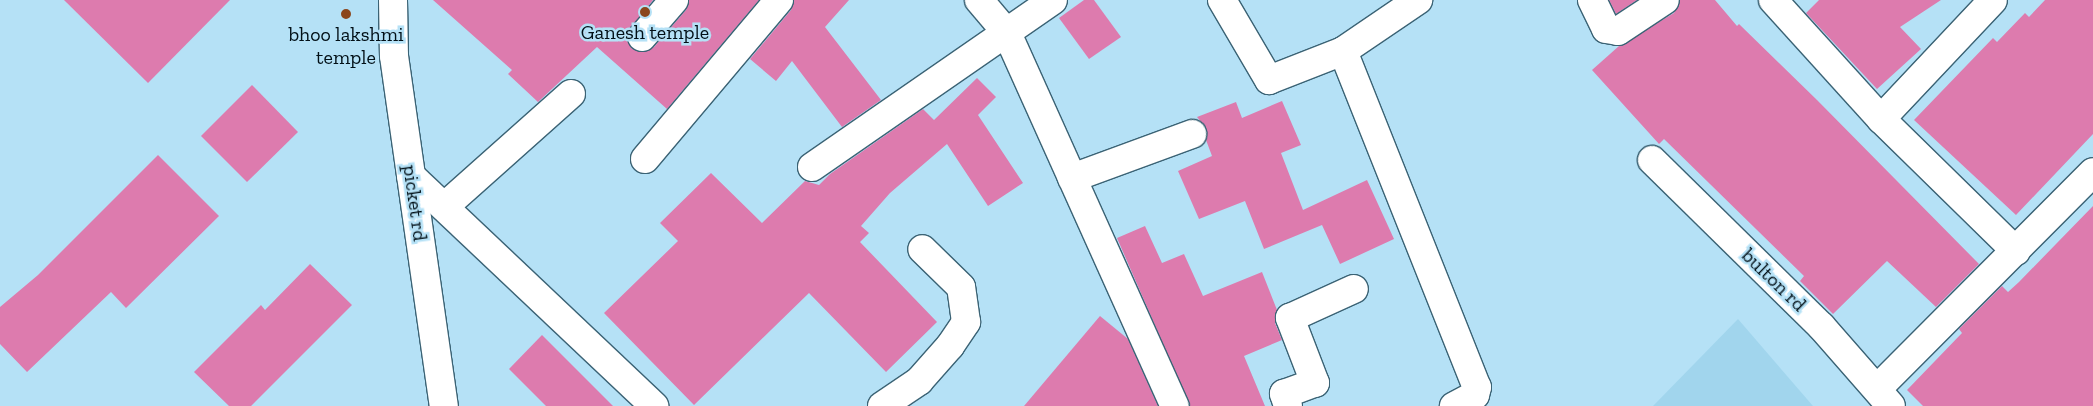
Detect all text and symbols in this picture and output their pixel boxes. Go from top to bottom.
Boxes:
marker: Ganesh temple [639,6,651,18]
marker: bhoo lakshmi temple [340,8,352,20]
place label: Ganesh temple [581,20,709,44]
place label: bhoo lakshmi temple [288,22,404,69]
street label: picket rd [398,163,432,243]
street label: bulton rd [1737,243,1811,317]

